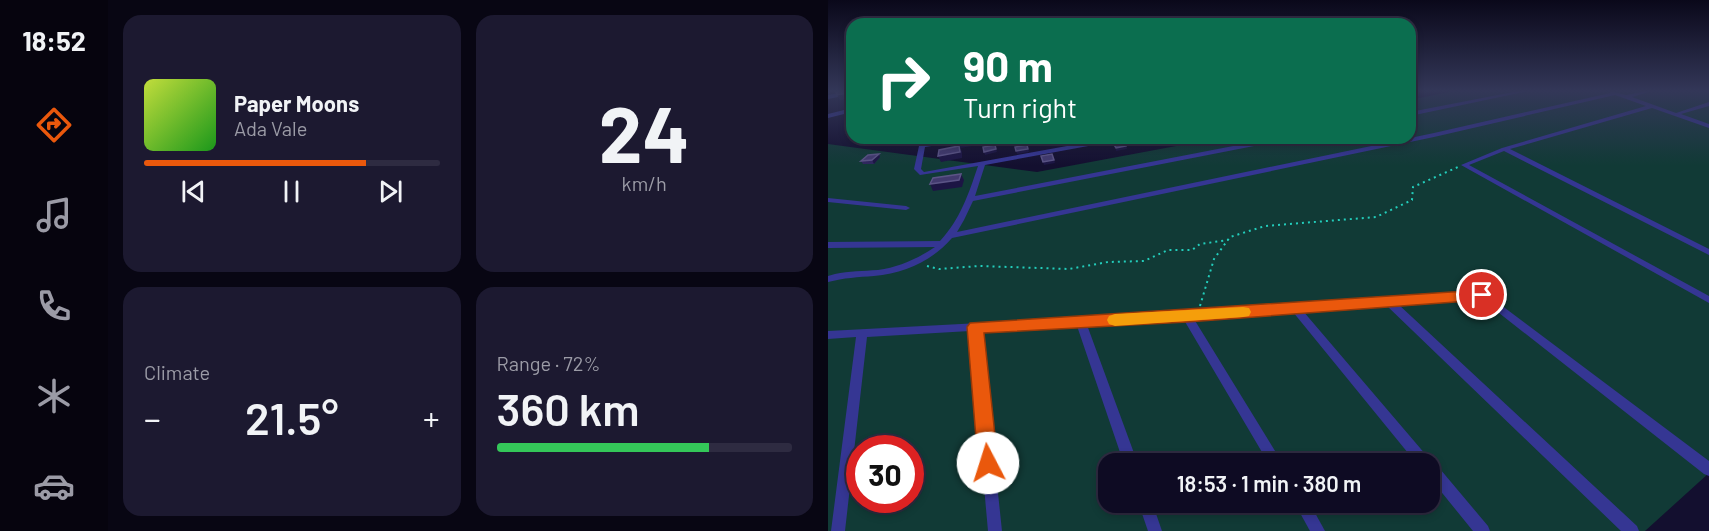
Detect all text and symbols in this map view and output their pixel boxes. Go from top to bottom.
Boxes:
text: 18:52 [22,24,86,56]
text: 90 m [963,40,1053,90]
icon: right [864,42,942,120]
text: 24 [599,85,690,179]
text: Paper Moons [234,90,359,116]
text: Turn right [963,91,1077,123]
icon: directions [33,104,75,146]
text: Ada Vale [234,116,307,140]
text: km/h [622,171,667,195]
icon: previous [177,175,210,208]
icon: pause [275,175,308,208]
icon: next [374,175,407,208]
icon: music [33,194,75,236]
pin [1456,269,1507,320]
icon: arrive [1465,278,1498,311]
icon: phone [33,285,75,327]
text: Range · 72% [497,351,600,375]
text: Climate [144,360,210,384]
icon: climate [33,375,75,417]
text: 360 km [497,381,640,435]
text: 21.5° [245,390,338,444]
text: − [144,398,161,438]
text: + [423,398,439,438]
position arrow [956,431,1020,495]
speed limit sign: 30 [846,435,924,513]
icon: car [33,465,75,507]
text: 18:53 · 1 min · 380 m [1177,470,1361,496]

